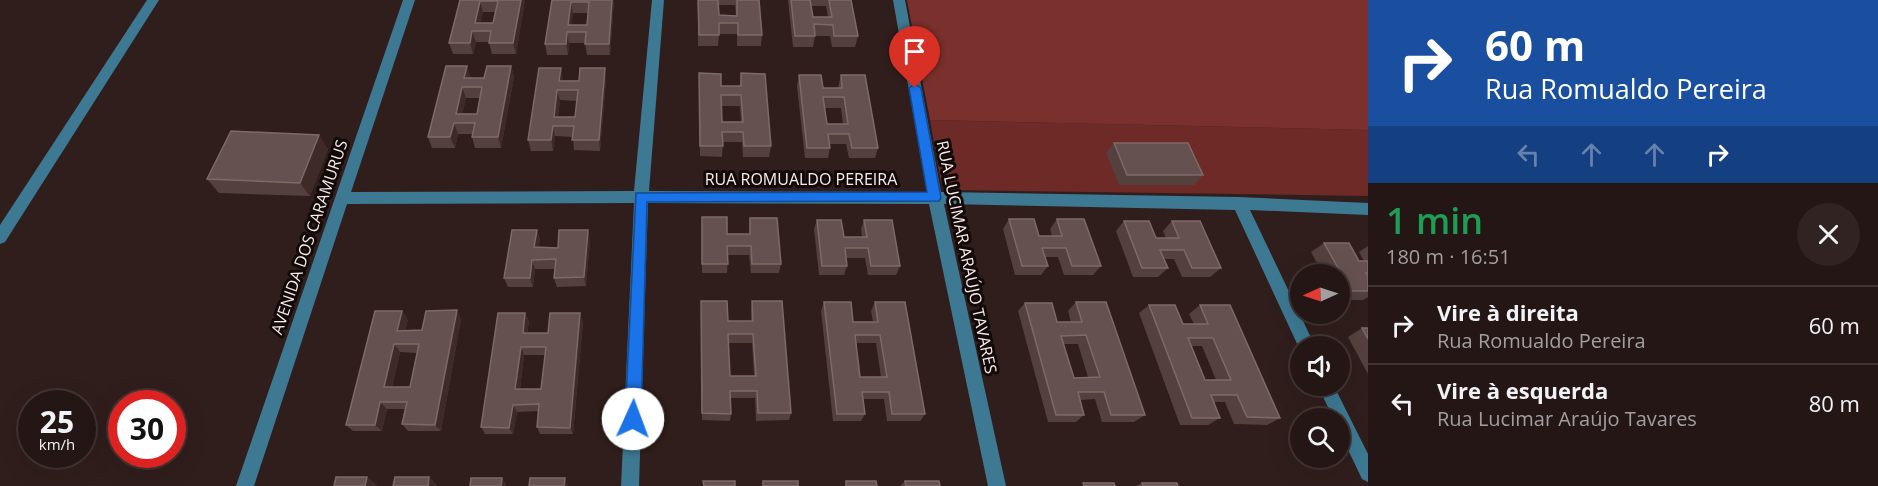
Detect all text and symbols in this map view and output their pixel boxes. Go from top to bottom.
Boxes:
text: 60 m [1485,16,1585,73]
icon: right [1386,24,1464,102]
pin [889,26,940,88]
icon: arrive [898,35,931,68]
text: Rua Romualdo Pereira [1485,70,1767,107]
street label: AVENIDA DOS CARAMURUS [265,137,353,337]
street label: RUA LUCIMAR ARAÚJO TAVARES [932,138,1003,376]
icon: left [1512,138,1545,171]
icon: ahead [1575,138,1608,171]
icon: ahead [1638,138,1671,171]
icon: right [1701,138,1734,171]
street label: RUA ROMUALDO PEREIRA [705,168,898,190]
text: 1 min [1386,196,1483,245]
button: close [1797,203,1860,266]
text: 180 m · 16:51 [1386,243,1511,270]
north arrow [1290,264,1350,324]
map controls [1290,264,1350,468]
text: Vire à direita [1437,297,1579,327]
icon: right [1386,309,1419,342]
text: 60 m [1809,310,1860,340]
text: Rua Romualdo Pereira [1437,327,1646,354]
button: sound [1290,336,1350,396]
text: Vire à esquerda [1437,375,1608,405]
position arrow [601,387,665,451]
icon: left [1386,387,1419,420]
text: 80 m [1809,388,1860,418]
speed limit sign: 30 [108,390,186,468]
text: 25 [40,401,74,442]
text: Rua Lucimar Araújo Tavares [1437,405,1697,432]
button: search [1290,408,1350,468]
text: km/h [39,434,75,454]

